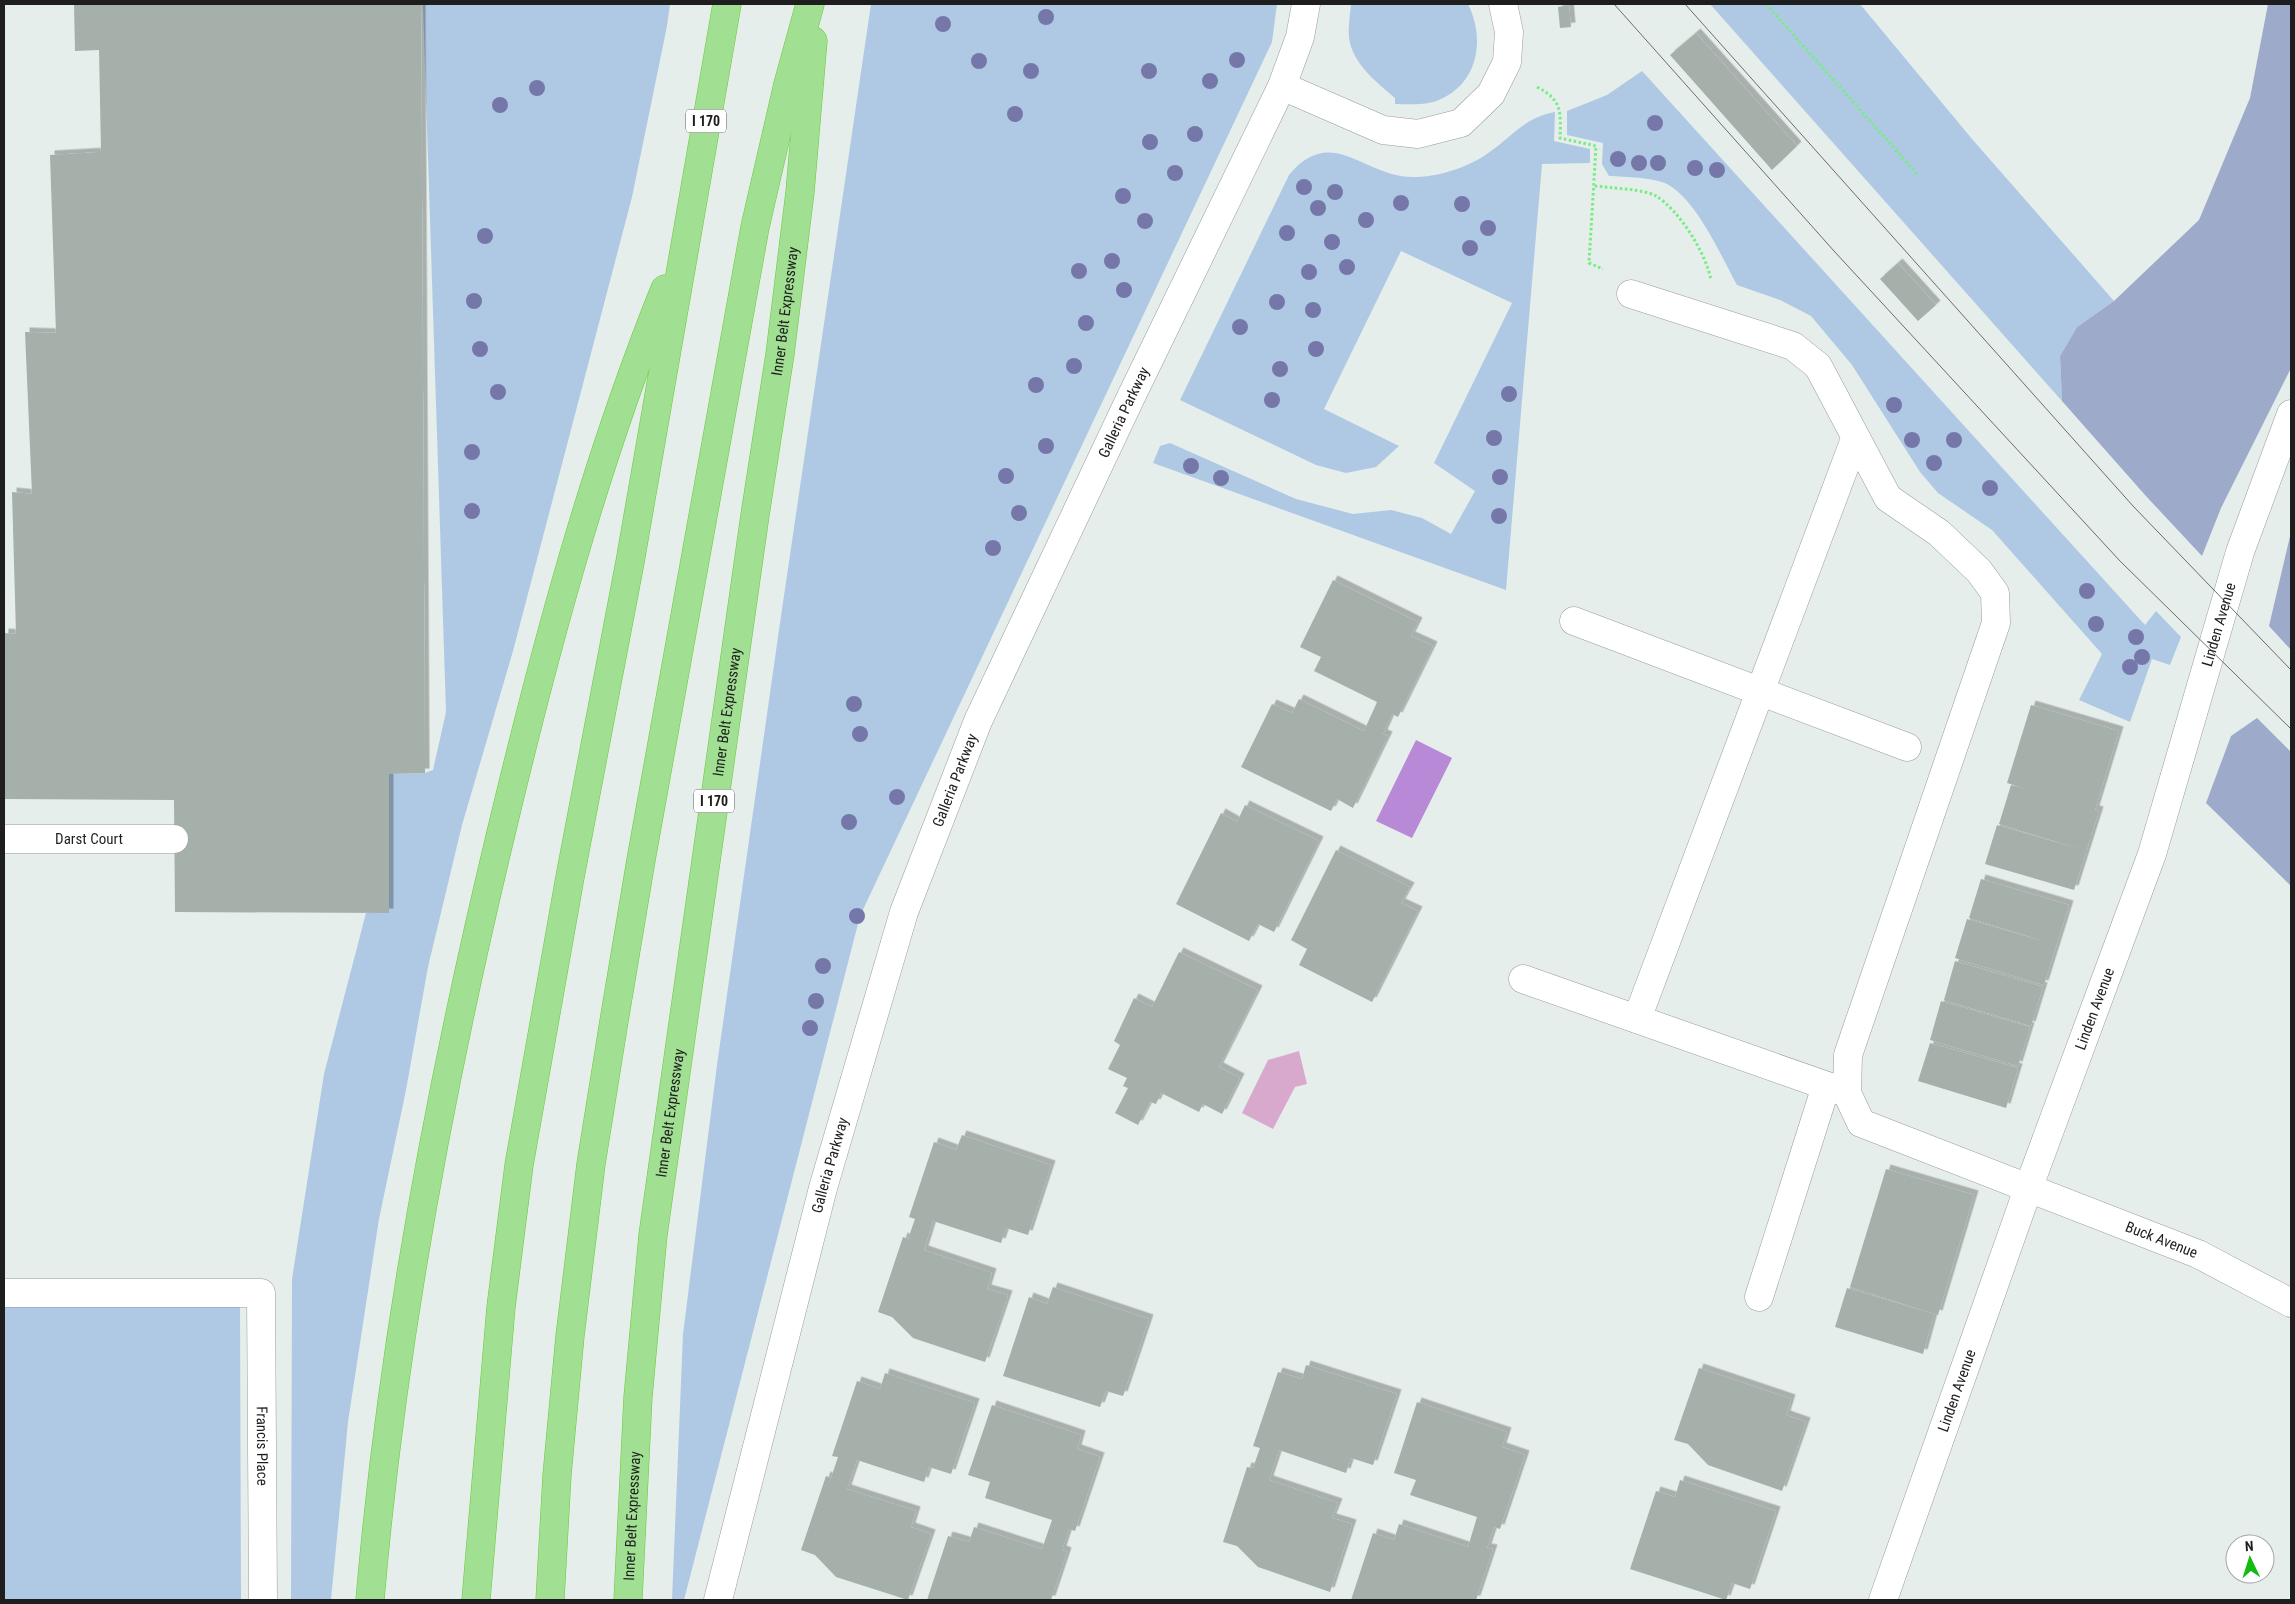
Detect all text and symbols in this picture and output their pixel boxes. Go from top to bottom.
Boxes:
road number: I 170 [686,110,726,132]
street label: Inner Belt Expressway [768,246,802,377]
street label: Galleria Parkway [1095,364,1153,461]
street label: Linden Avenue [2198,581,2240,669]
street label: Inner Belt Expressway [709,647,745,778]
street label: Galleria Parkway [929,731,981,830]
road number: I 170 [694,789,734,812]
street label: Darst Court [55,830,123,848]
street label: Linden Avenue [2071,965,2118,1052]
street label: Inner Belt Expressway [652,1048,688,1179]
street label: Galleria Parkway [808,1115,852,1215]
street label: Buck Avenue [2123,1218,2200,1262]
street label: Linden Avenue [1934,1347,1980,1434]
street label: Francis Place [253,1406,271,1486]
street label: Inner Belt Expressway [620,1451,644,1581]
north arrow [2225,1534,2275,1584]
text: N [2244,1538,2254,1554]

